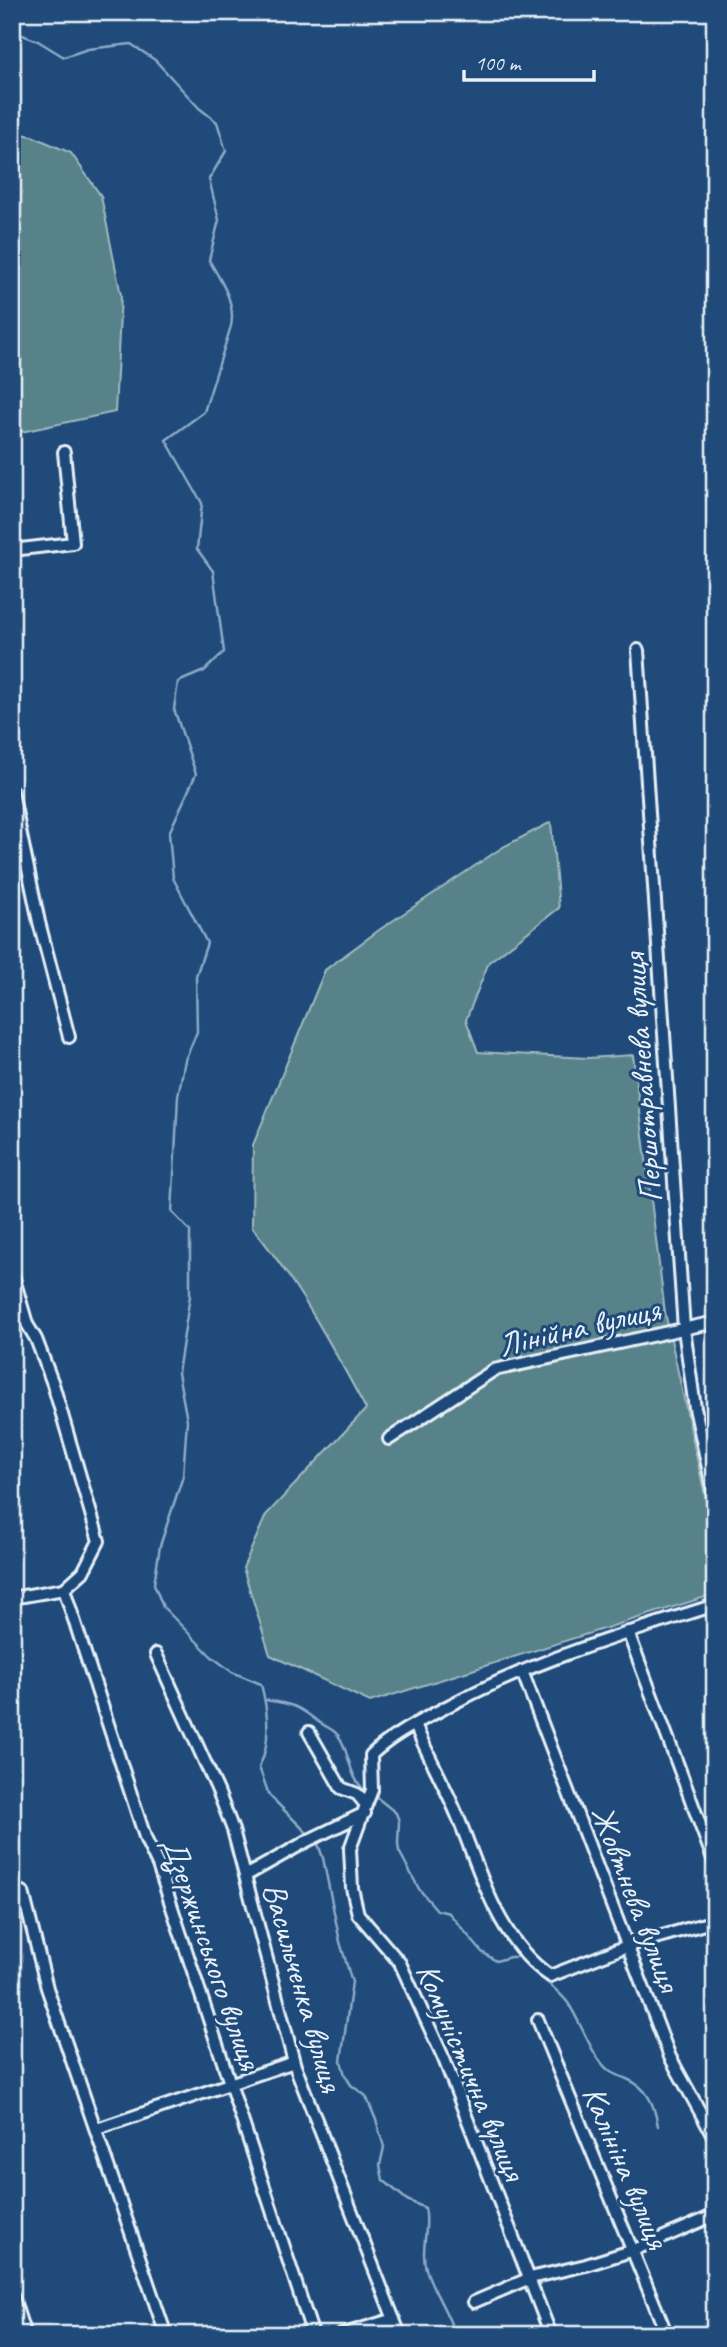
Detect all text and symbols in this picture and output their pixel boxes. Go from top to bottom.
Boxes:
scale bar [464,38,594,82]
text: 100 m [475,50,522,76]
street label: Першотравнева вулиця [612,949,672,1204]
street label: Лінійна вулиця [494,1288,665,1366]
street label: Жовтнева вулиця [581,1799,692,2000]
street label: Дзержинського вулиця [153,1832,272,2076]
street label: Васильченка вулиця [253,1878,353,2098]
street label: Комуністична вулиця [407,1957,537,2189]
street label: Калініна вулиця [573,2080,680,2256]

